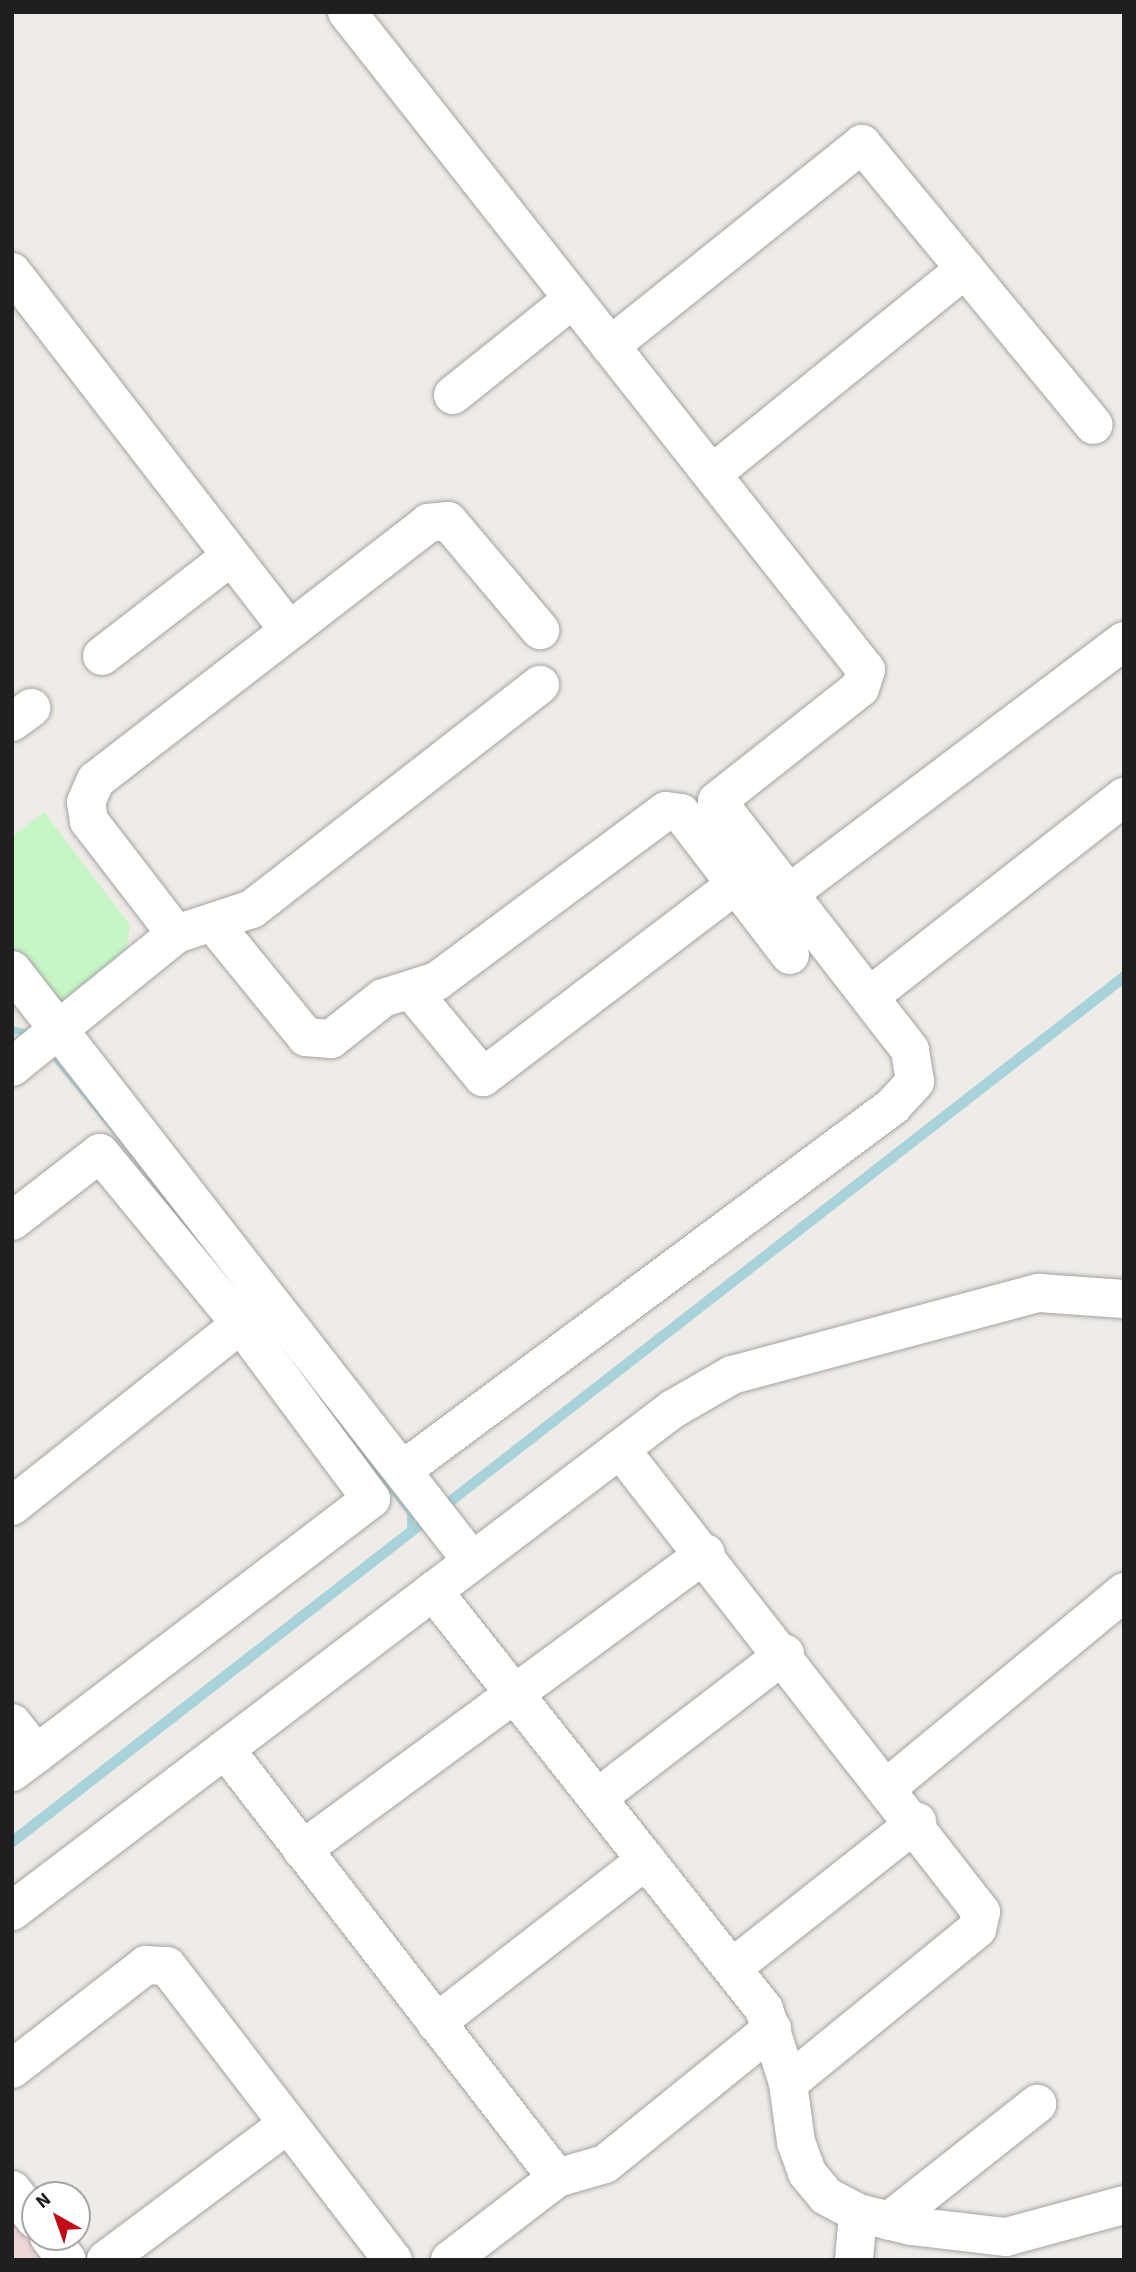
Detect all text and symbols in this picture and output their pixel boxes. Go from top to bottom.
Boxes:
north arrow [21,2181,91,2251]
text: N [30,2187,57,2215]

